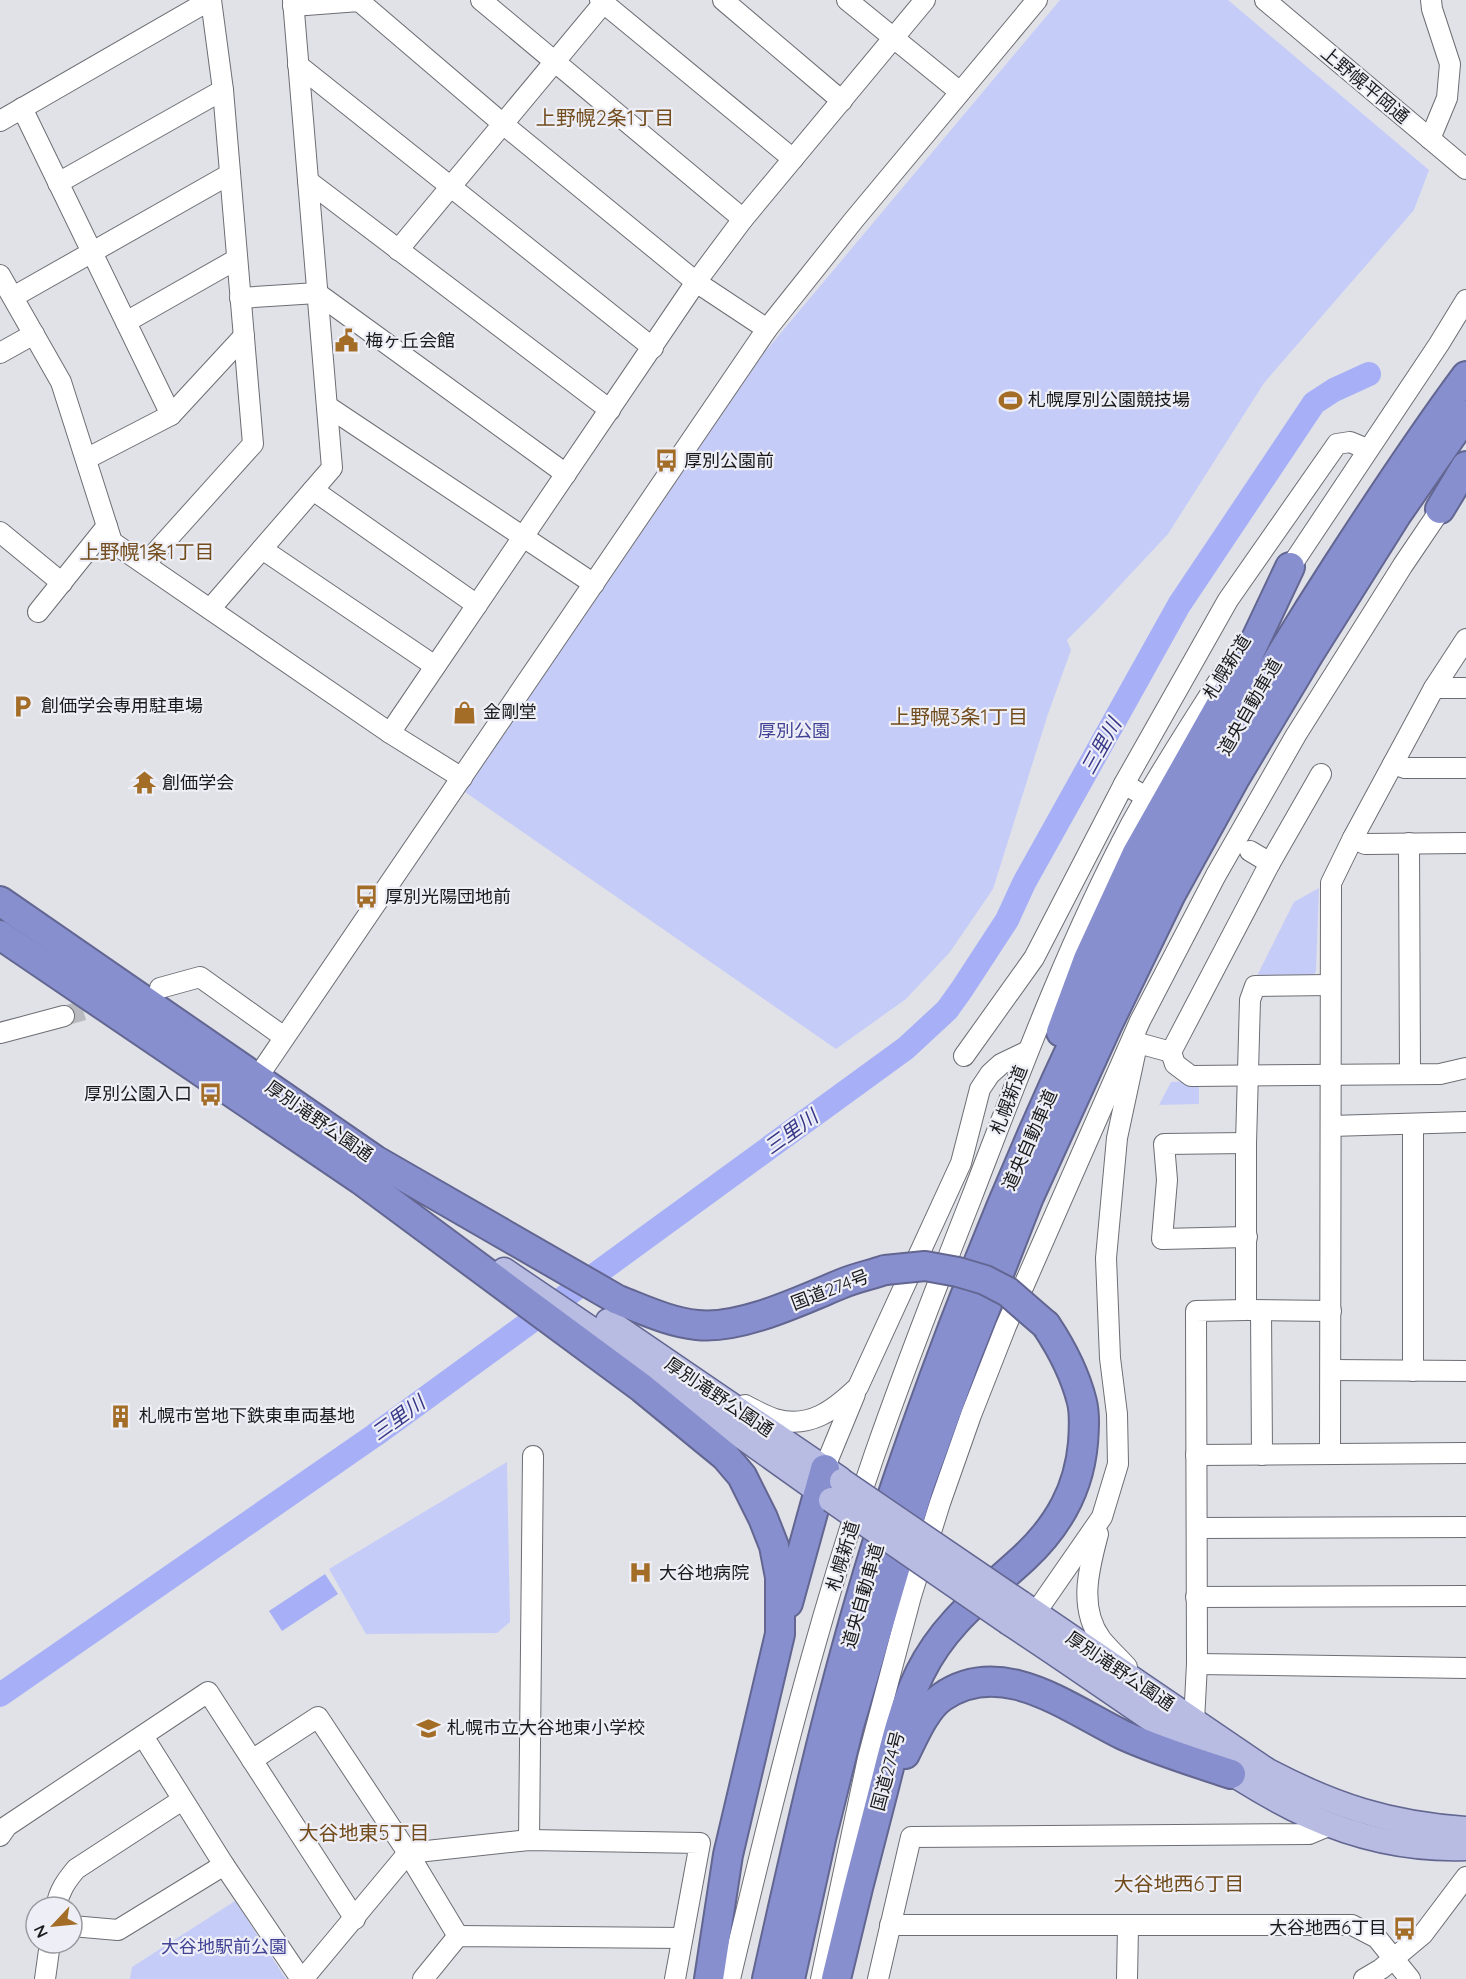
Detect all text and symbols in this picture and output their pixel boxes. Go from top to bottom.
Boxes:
street label: 上野幌平岡通 [1317,41,1414,128]
district label: 上野幌2条1丁目 [536,105,674,130]
public building icon: 梅ヶ丘会館 [334,328,360,354]
place label: 梅ヶ丘会館 [365,329,455,352]
sports icon: 札幌厚別公園競技場 [997,387,1023,413]
place label: 札幌厚別公園競技場 [1028,388,1190,411]
bus stop icon: 厚別公園前 [653,448,679,474]
place label: 厚別公園前 [684,449,774,472]
district label: 上野幌1条1丁目 [80,539,214,564]
street label: 札幌新道 [1198,630,1255,703]
street label: 道央自動車道 [1213,654,1287,759]
parking icon: 創価学会専用駐車場 [10,693,36,719]
place label: 創価学会専用駐車場 [41,694,203,717]
shop icon: 金剛堂 [452,699,478,725]
place label: 金剛堂 [483,700,537,723]
district label: 上野幌3条1丁目 [890,704,1028,729]
water label: 三里川 [1075,712,1127,778]
park label: 厚別公園 [758,719,830,742]
temple icon: 創価学会 [131,770,157,796]
place label: 創価学会 [162,771,234,794]
bus stop icon: 厚別光陽団地前 [354,884,380,910]
place label: 厚別光陽団地前 [385,885,511,908]
street label: 札幌新道 [985,1062,1032,1138]
street label: 厚別滝野公園通 [261,1075,377,1166]
bus stop icon: 厚別公園入口 [197,1081,223,1107]
place label: 厚別公園入口 [84,1082,192,1105]
street label: 道央自動車道 [997,1086,1062,1194]
water label: 三里川 [759,1103,824,1159]
street label: 国道274号 [788,1264,872,1315]
street label: 厚別滝野公園通 [661,1352,778,1441]
water label: 三里川 [366,1389,431,1445]
building icon: 札幌市営地下鉄東車両基地 [108,1403,134,1429]
place label: 札幌市営地下鉄東車両基地 [139,1404,355,1427]
street label: 札幌新道 [821,1518,864,1594]
street label: 道央自動車道 [837,1541,888,1651]
hospital icon: 大谷地病院 [628,1560,654,1586]
place label: 大谷地病院 [659,1561,749,1584]
street label: 厚別滝野公園通 [1062,1626,1179,1715]
school or university icon: 札幌市立大谷地東小学校 [416,1715,442,1741]
place label: 札幌市立大谷地東小学校 [447,1716,645,1739]
street label: 国道274号 [866,1728,909,1813]
district label: 大谷地東5丁目 [299,1820,429,1845]
district label: 大谷地西6丁目 [1114,1871,1244,1896]
north arrow [24,1895,84,1955]
bus stop icon: 大谷地西6丁目 [1392,1915,1418,1941]
place label: 大谷地西6丁目 [1269,1916,1387,1939]
text: N [29,1922,52,1941]
park label: 大谷地駅前公園 [161,1935,287,1958]

